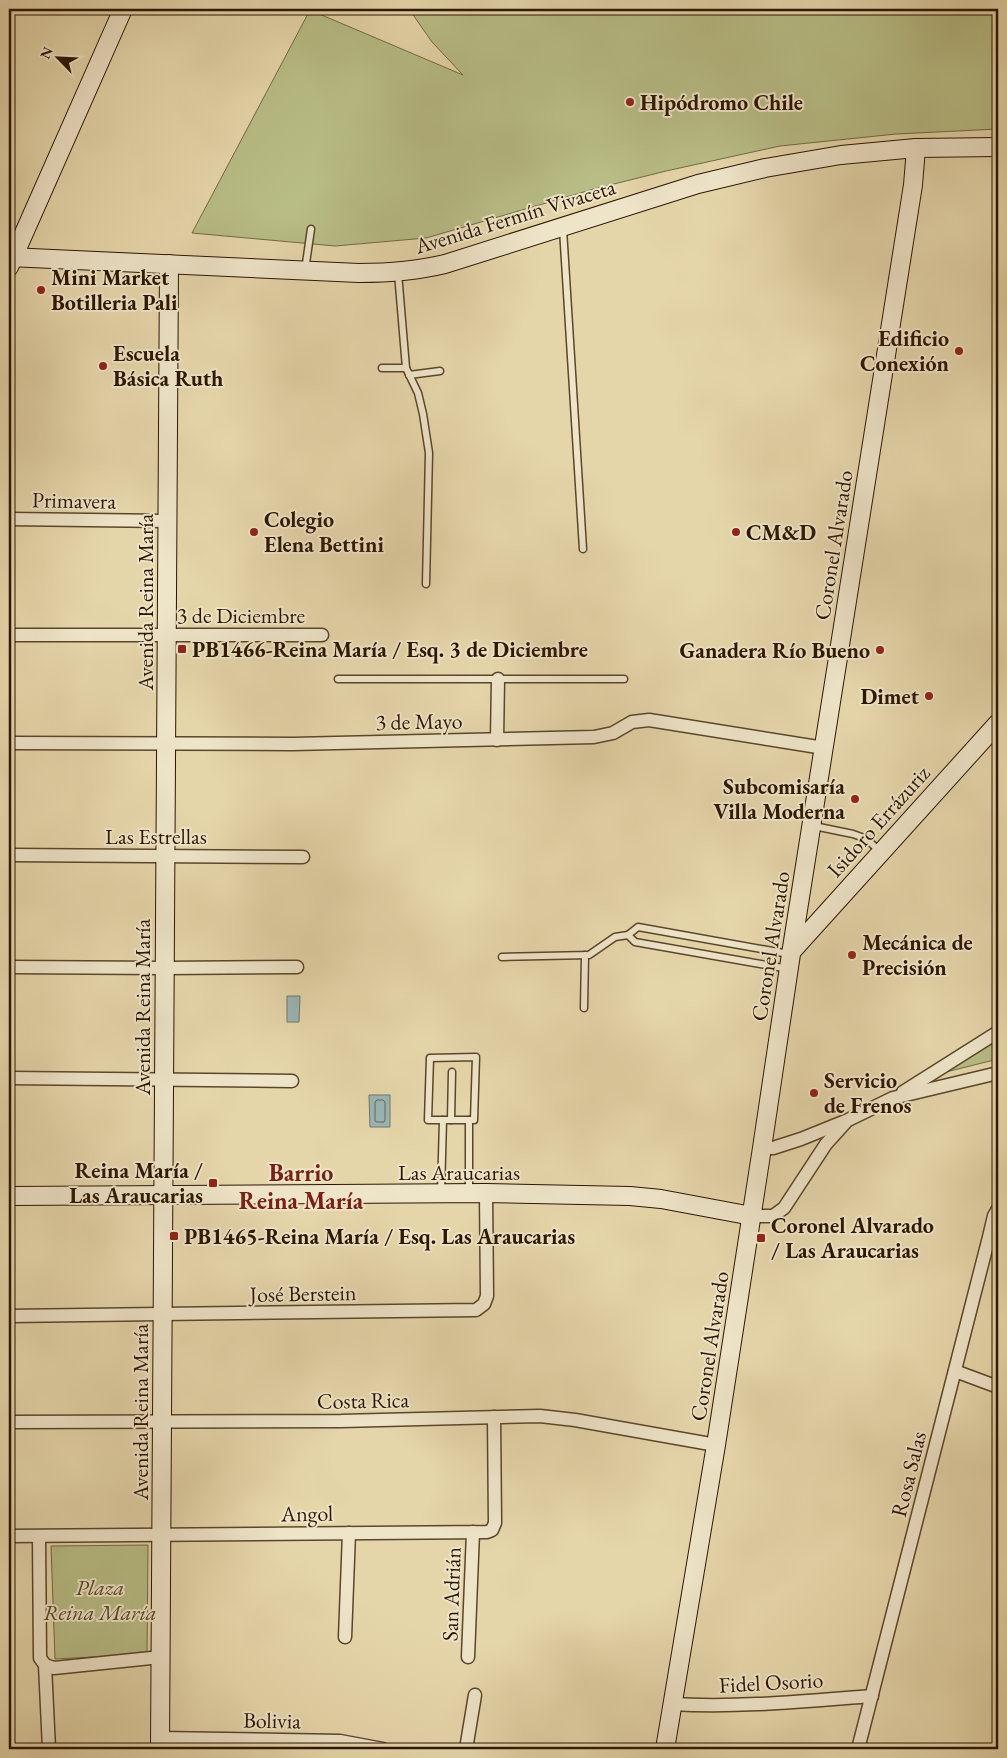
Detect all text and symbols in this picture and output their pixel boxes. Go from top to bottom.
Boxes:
north arrow [32,32,82,82]
text: N [36,43,57,62]
place label: Hipódromo Chile [640,88,803,117]
marker: Hipódromo Chile [624,96,636,108]
street label: Avenida Fermín Vivaceta [410,172,619,261]
place label: Mini Market Botilleria Pali [51,263,178,317]
marker: Mini Market Botilleria Pali [35,284,47,296]
place label: Edificio Conexión [860,324,950,378]
place label: Escuela Básica Ruth [113,339,223,393]
marker: Edificio Conexión [953,345,965,357]
marker: Escuela Básica Ruth [97,360,109,372]
street label: Coronel Alvarado [807,468,860,622]
street label: Primavera [32,485,117,516]
place label: Colegio Elena Bettini [264,505,384,559]
street label: Avenida Reina María [131,513,160,691]
place label: CM&D [746,518,816,547]
marker: Colegio Elena Bettini [248,526,260,538]
marker: CM&D [730,526,742,538]
street label: 3 de Diciembre [177,601,306,630]
place label: PB1466-Reina María / Esq. 3 de Diciembre [192,635,588,664]
place label: Ganadera Río Bueno [679,636,870,665]
marker: PB1466-Reina María / Esq. 3 de Diciembre [176,643,188,655]
marker: Ganadera Río Bueno [874,644,886,656]
place label: Dimet [860,682,920,711]
marker: Dimet [923,690,935,702]
street label: 3 de Mayo [375,706,463,737]
street label: Isidoro Errázuriz [820,759,937,883]
place label: Subcomisaría Villa Moderna [713,772,845,826]
marker: Subcomisaría Villa Moderna [849,793,861,805]
street label: Las Estrellas [105,822,207,851]
street label: Coronel Alvarado [744,869,797,1023]
street label: Avenida Reina María [128,918,157,1096]
place label: Mecánica de Precisión [862,928,973,982]
marker: Mecánica de Precisión [846,949,858,961]
place label: Servicio de Frenos [824,1066,911,1120]
marker: Servicio de Frenos [808,1087,820,1099]
place label: Reina María / Las Araucarias [69,1156,203,1210]
district label: Barrio Reina María [239,1157,364,1216]
street label: Las Araucarias [398,1158,520,1187]
marker: Reina María / Las Araucarias [207,1177,219,1189]
place label: Coronel Alvarado / Las Araucarias [771,1211,934,1265]
place label: PB1465-Reina María / Esq. Las Araucarias [184,1222,575,1251]
marker: PB1465-Reina María / Esq. Las Araucarias [168,1230,180,1242]
marker: Coronel Alvarado / Las Araucarias [755,1232,767,1244]
street label: Coronel Alvarado [683,1269,736,1423]
street label: José Berstein [247,1278,357,1309]
street label: Avenida Reina María [126,1323,155,1501]
street label: Costa Rica [317,1385,410,1416]
street label: Rosa Salas [884,1428,933,1520]
street label: Angol [280,1499,333,1528]
street label: San Adrián [435,1546,468,1642]
park label: Plaza Reina María [43,1573,157,1627]
street label: Fidel Osorio [718,1665,824,1700]
street label: Bolivia [243,1705,301,1736]

